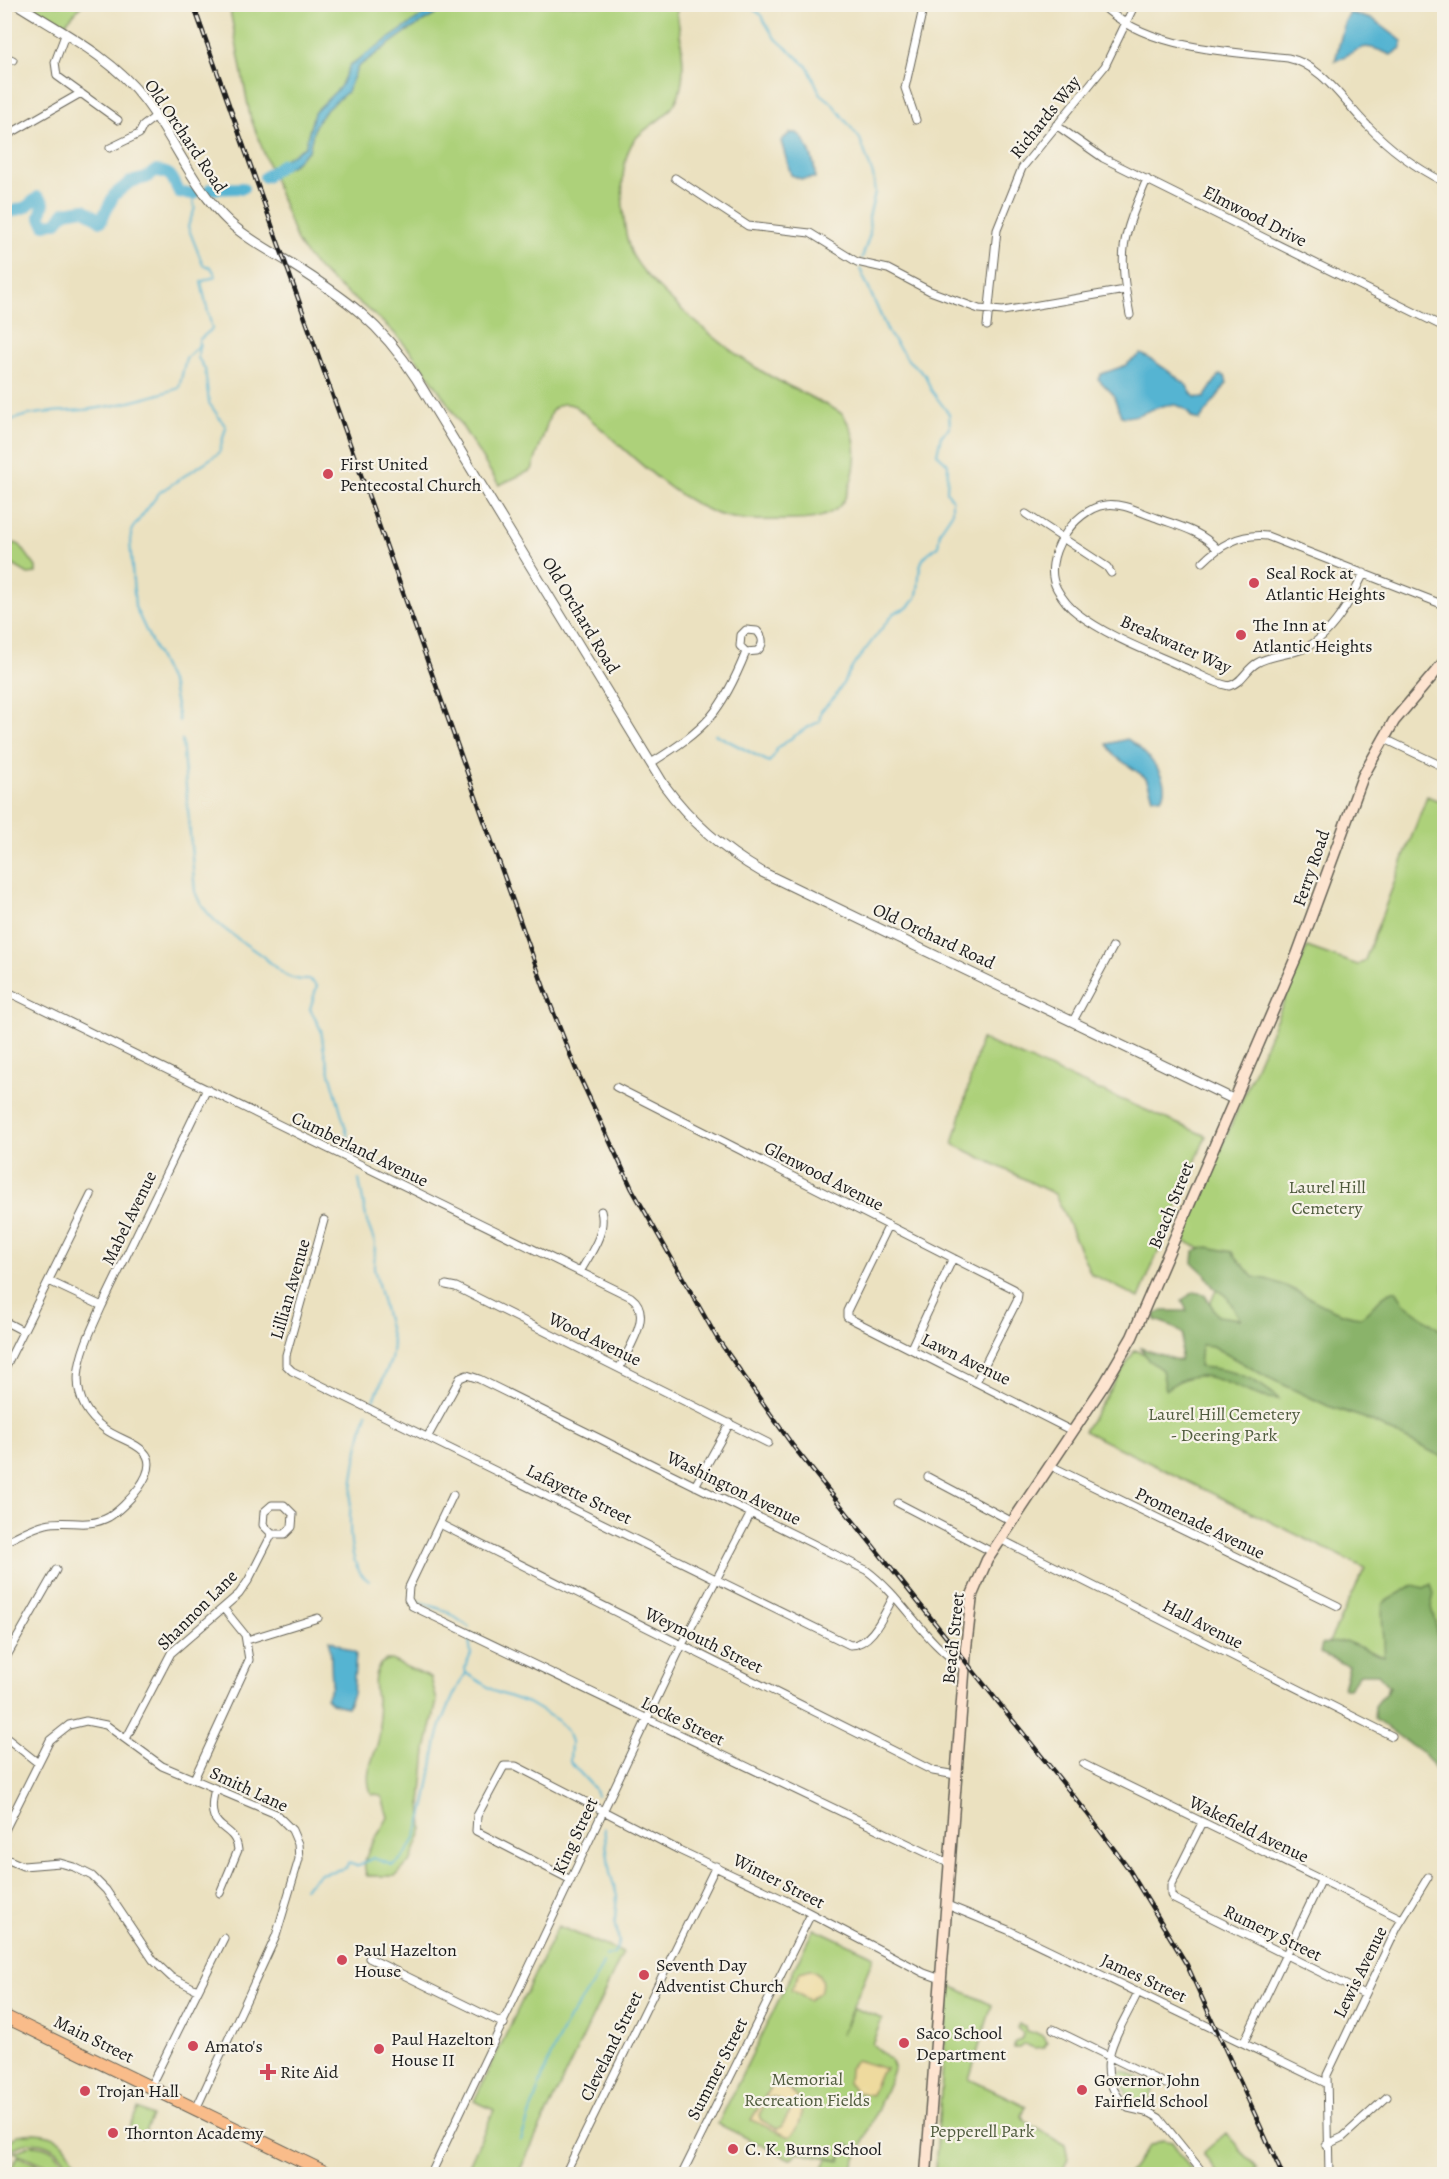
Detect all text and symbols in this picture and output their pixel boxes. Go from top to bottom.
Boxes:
street label: Richards Way [1004,70,1086,163]
street label: Old Orchard Road [139,74,233,198]
street label: Elmwood Drive [1199,180,1311,252]
place label: First United Pentecostal Church [340,452,482,497]
marker: First United Pentecostal Church [321,467,335,481]
street label: Old Orchard Road [537,552,626,678]
place label: Seal Rock at Atlantic Heights [1265,561,1385,606]
marker: Seal Rock at Atlantic Heights [1247,576,1261,590]
street label: Breakwater Way [1117,609,1236,680]
place label: The Inn at Atlantic Heights [1252,613,1372,658]
marker: The Inn at Atlantic Heights [1234,628,1248,642]
street label: Ferry Road [1287,826,1335,910]
street label: Old Orchard Road [869,897,999,975]
street label: Cumberland Avenue [288,1105,432,1193]
street label: Glenwood Avenue [760,1136,888,1216]
street label: Beach Street [1143,1158,1199,1252]
street label: Mabel Avenue [96,1167,162,1269]
park label: Laurel Hill Cemetery [1288,1175,1366,1220]
street label: Lillian Avenue [264,1236,316,1342]
street label: Wood Avenue [544,1306,645,1372]
street label: Lawn Avenue [917,1327,1015,1391]
park label: Laurel Hill Cemetery - Deering Park [1148,1402,1301,1447]
street label: Washington Avenue [662,1445,805,1531]
street label: Lafayette Street [522,1458,636,1530]
street label: Promenade Avenue [1131,1481,1269,1565]
street label: Shannon Lane [151,1564,243,1656]
street label: Beach Street [936,1591,970,1685]
street label: Hall Avenue [1159,1593,1247,1655]
street label: Weymouth Street [640,1601,767,1679]
street label: Locke Street [637,1690,729,1752]
street label: Smith Lane [206,1760,292,1818]
street label: Wakefield Avenue [1184,1789,1313,1868]
street label: King Street [547,1793,603,1879]
street label: Winter Street [728,1847,829,1914]
street label: Rumery Street [1220,1899,1326,1967]
street label: Lewis Avenue [1327,1922,1393,2022]
place label: Paul Hazelton House [354,1938,457,1983]
street label: James Street [1097,1948,1191,2008]
marker: Paul Hazelton House [335,1953,349,1967]
place label: Seventh Day Adventist Church [655,1953,784,1998]
marker: Seventh Day Adventist Church [637,1968,651,1982]
street label: Cleveland Street [574,1987,648,2105]
street label: Main Street [50,2009,138,2069]
street label: Summer Street [681,2014,753,2124]
place label: Saco School Department [916,2021,1006,2066]
place label: Paul Hazelton House II [391,2027,494,2072]
place label: Amato's [204,2034,263,2058]
marker: Saco School Department [897,2036,911,2050]
marker: Amato's [186,2039,200,2053]
marker: Paul Hazelton House II [372,2042,386,2056]
place label: Rite Aid [280,2060,339,2084]
marker: Rite Aid [261,2065,275,2079]
park label: Memorial Recreation Fields [744,2067,870,2112]
place label: Governor John Fairfield School [1094,2068,1208,2113]
place label: Trojan Hall [97,2079,179,2103]
marker: Governor John Fairfield School [1075,2083,1089,2097]
marker: Trojan Hall [78,2084,92,2098]
park label: Pepperell Park [929,2119,1035,2143]
place label: Thornton Academy [125,2121,264,2145]
marker: Thornton Academy [106,2126,120,2140]
place label: C. K. Burns School [745,2137,882,2161]
marker: C. K. Burns School [726,2142,740,2156]

